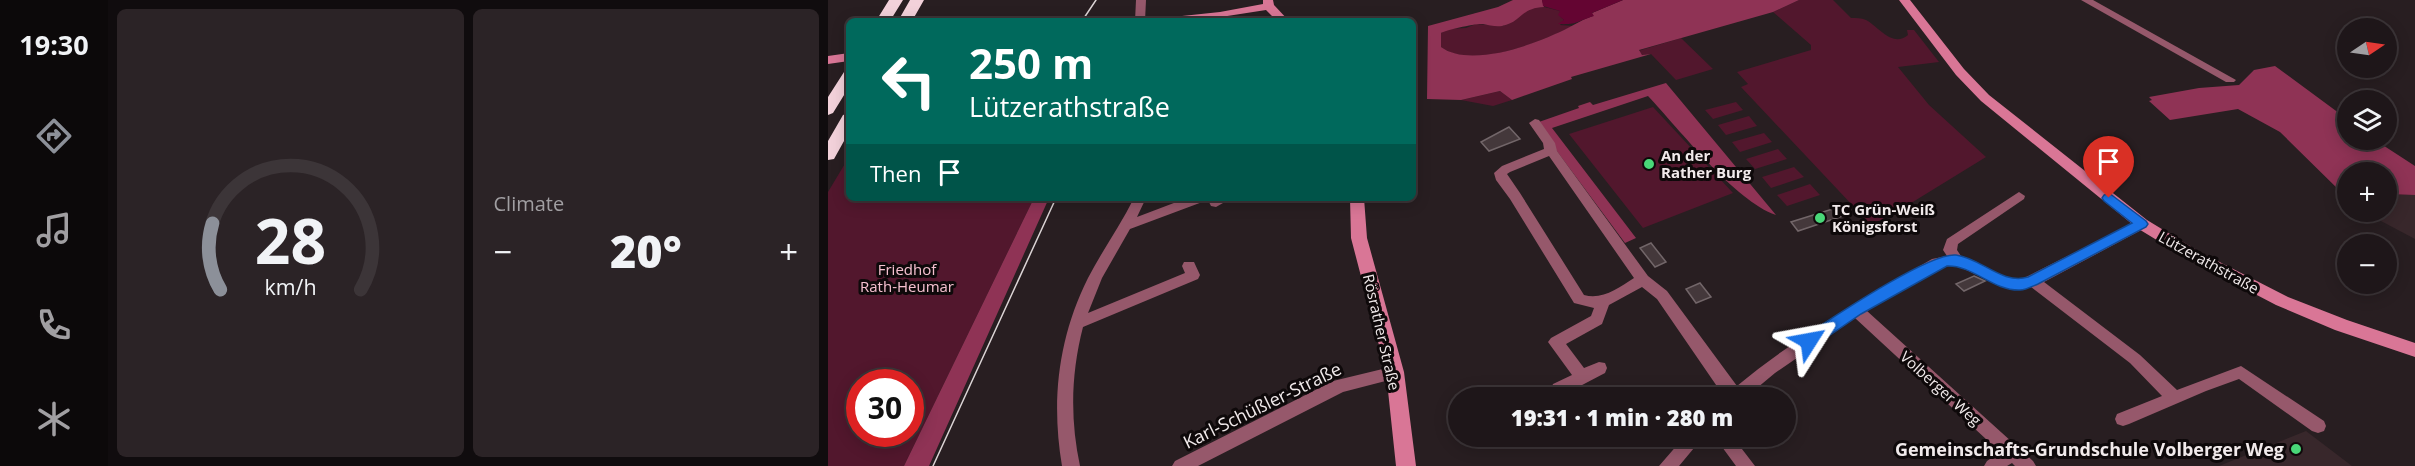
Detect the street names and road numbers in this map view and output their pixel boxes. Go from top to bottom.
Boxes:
street label: Lützerathstraße [2155,226,2263,298]
street label: Rösrather Straße [1359,272,1405,392]
street label: Volberger Weg [1896,346,1986,430]
street label: Karl-Schüßler-Straße [1179,356,1345,454]

